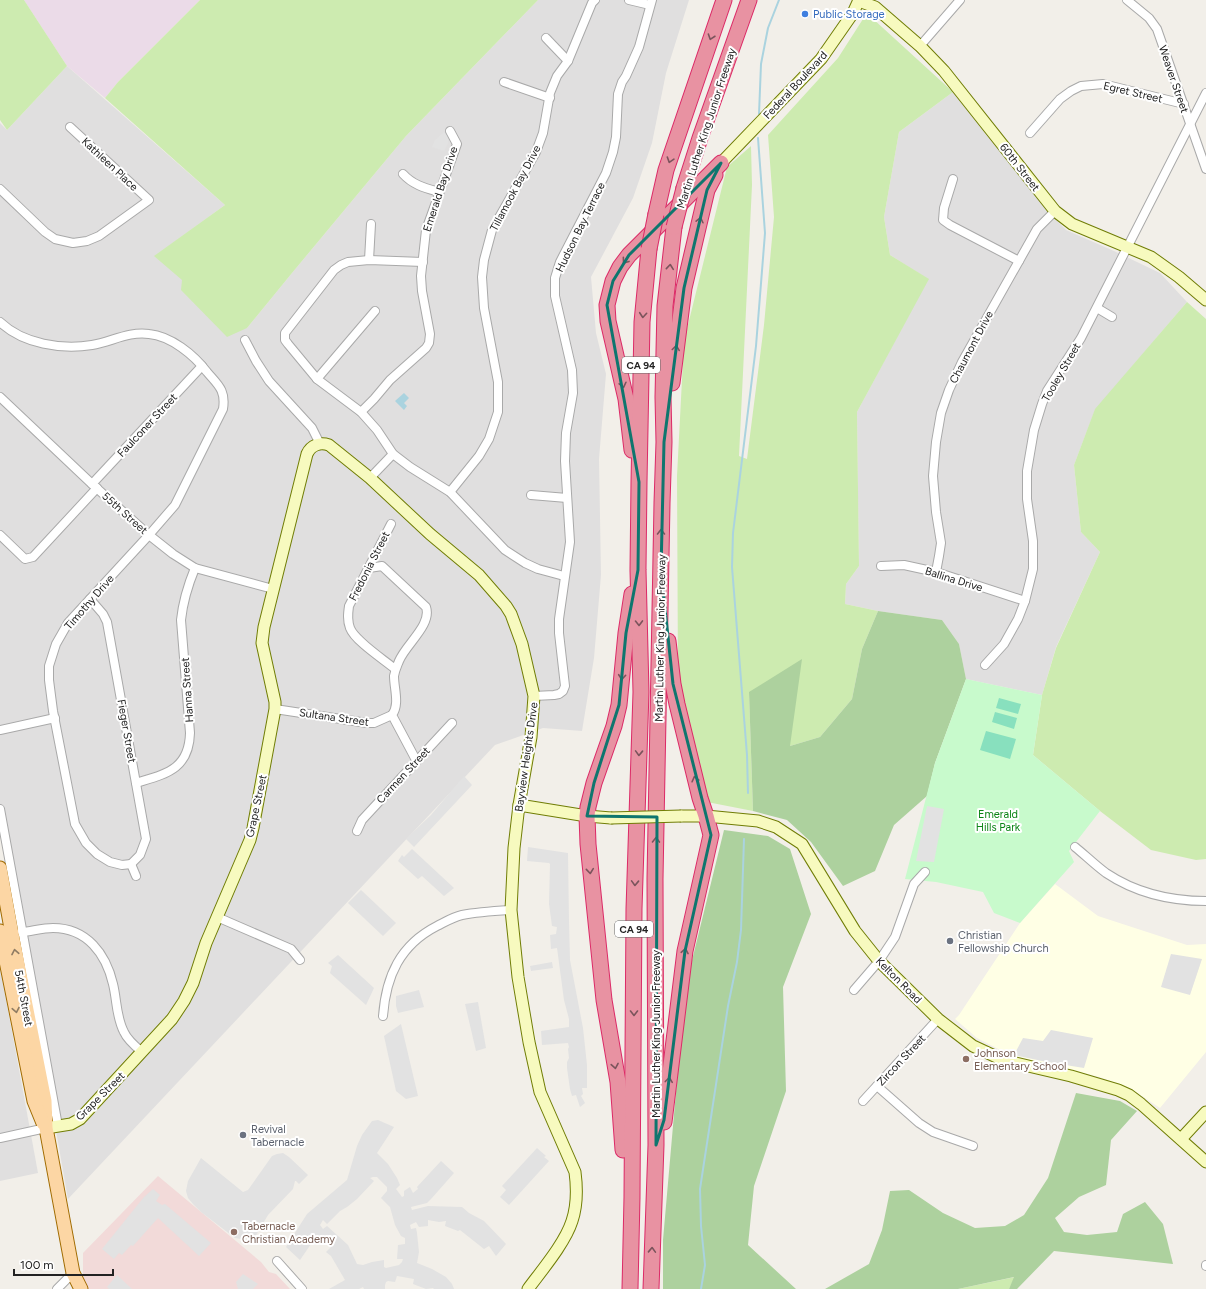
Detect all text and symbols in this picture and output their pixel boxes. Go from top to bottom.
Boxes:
place label: Public Storage [813,8,885,21]
marker: Public Storage [800,9,810,19]
one-way arrow [708,33,716,40]
street label: Weaver Street [1156,44,1191,115]
street label: Martin Luther King Junior Freeway [674,46,739,210]
street label: Federal Boulevard [761,49,830,122]
street label: Egret Street [1102,79,1164,106]
street label: Kathleen Place [79,135,140,194]
street label: 60th Street [997,141,1042,194]
street label: Tillamook Bay Drive [487,143,544,233]
street label: Emerald Bay Drive [421,145,460,233]
one-way arrow [666,156,674,163]
street label: Hudson Bay Terrace [553,180,608,274]
one-way arrow [696,217,704,224]
one-way arrow [623,256,630,263]
one-way arrow [665,264,674,270]
street label: Chaumont Drive [947,309,996,386]
one-way arrow [638,312,647,318]
street label: Tooley Street [1039,341,1083,404]
one-way arrow [671,345,680,351]
road number: CA 94 [622,357,660,373]
one-way arrow [618,382,626,388]
street label: Faulconer Street [115,391,180,460]
street label: 55th Street [99,490,150,537]
street label: Fredonia Street [346,529,393,603]
one-way arrow [657,529,665,535]
street label: Martin Luther King Junior Freeway [653,554,668,722]
street label: Ballina Drive [923,565,984,594]
street label: Timothy Drive [62,572,117,632]
one-way arrow [635,620,643,626]
street label: Hanna Street [179,657,196,723]
one-way arrow [617,674,626,680]
street label: Fieger Street [115,698,138,764]
street label: Bayview Heights Drive [512,702,541,813]
street label: Sultana Street [298,706,370,729]
street label: Carmen Street [374,744,433,806]
one-way arrow [635,750,643,756]
street label: Grape Street [244,774,269,839]
one-way arrow [692,776,700,782]
park label: Emerald Hills Park [976,808,1021,834]
one-way arrow [652,837,660,843]
one-way arrow [586,868,595,874]
one-way arrow [631,880,639,886]
road number: CA 94 [615,921,653,937]
place label: Christian Fellowship Church [958,929,1049,955]
marker: Christian Fellowship Church [945,936,955,946]
one-way arrow [680,948,689,954]
one-way arrow [12,949,20,955]
street label: Martin Luther King Junior Freeway [650,950,663,1118]
street label: Kelton Road [873,955,924,1006]
street label: 54th Street [12,969,35,1027]
one-way arrow [11,1007,19,1014]
one-way arrow [630,1010,638,1016]
street label: Zircon Street [874,1032,928,1089]
place label: Johnson Elementary School [974,1047,1066,1073]
marker: Johnson Elementary School [961,1054,971,1064]
one-way arrow [611,1063,619,1069]
street label: Grape Street [73,1069,127,1123]
one-way arrow [664,1077,673,1083]
place label: Revival Tabernacle [251,1123,304,1149]
marker: Revival Tabernacle [238,1130,248,1140]
place label: Tabernacle Christian Academy [242,1220,335,1246]
marker: Tabernacle Christian Academy [229,1227,239,1237]
one-way arrow [648,1247,656,1253]
scale bar [14,1251,113,1277]
text: 100 m [20,1258,54,1272]

